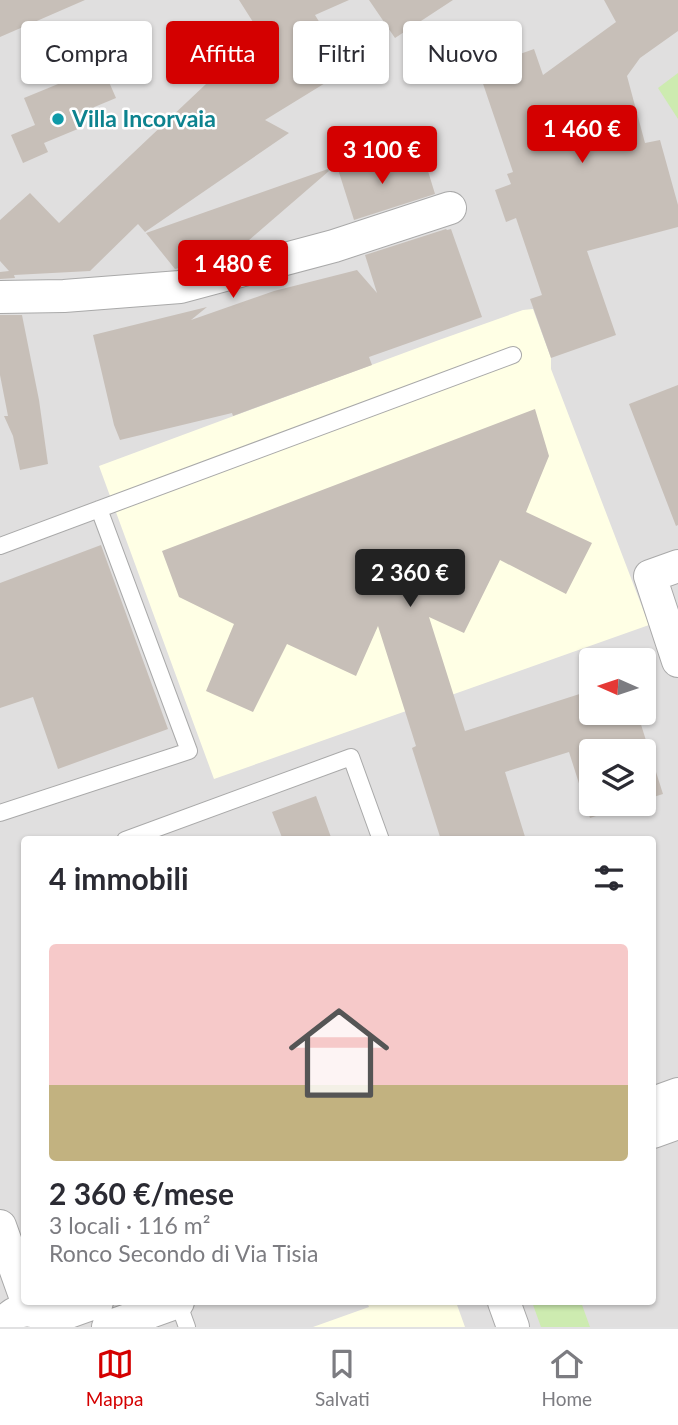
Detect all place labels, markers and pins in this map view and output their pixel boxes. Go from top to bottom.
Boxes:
place label: Villa Incorvaia [71,104,216,132]
pin: 1 460 € [517,106,647,165]
marker: Villa Incorvaia [50,111,66,127]
pin: 3 100 € [317,127,447,186]
pin: 1 480 € [168,240,298,300]
pin: 2 360 € [345,550,475,609]

